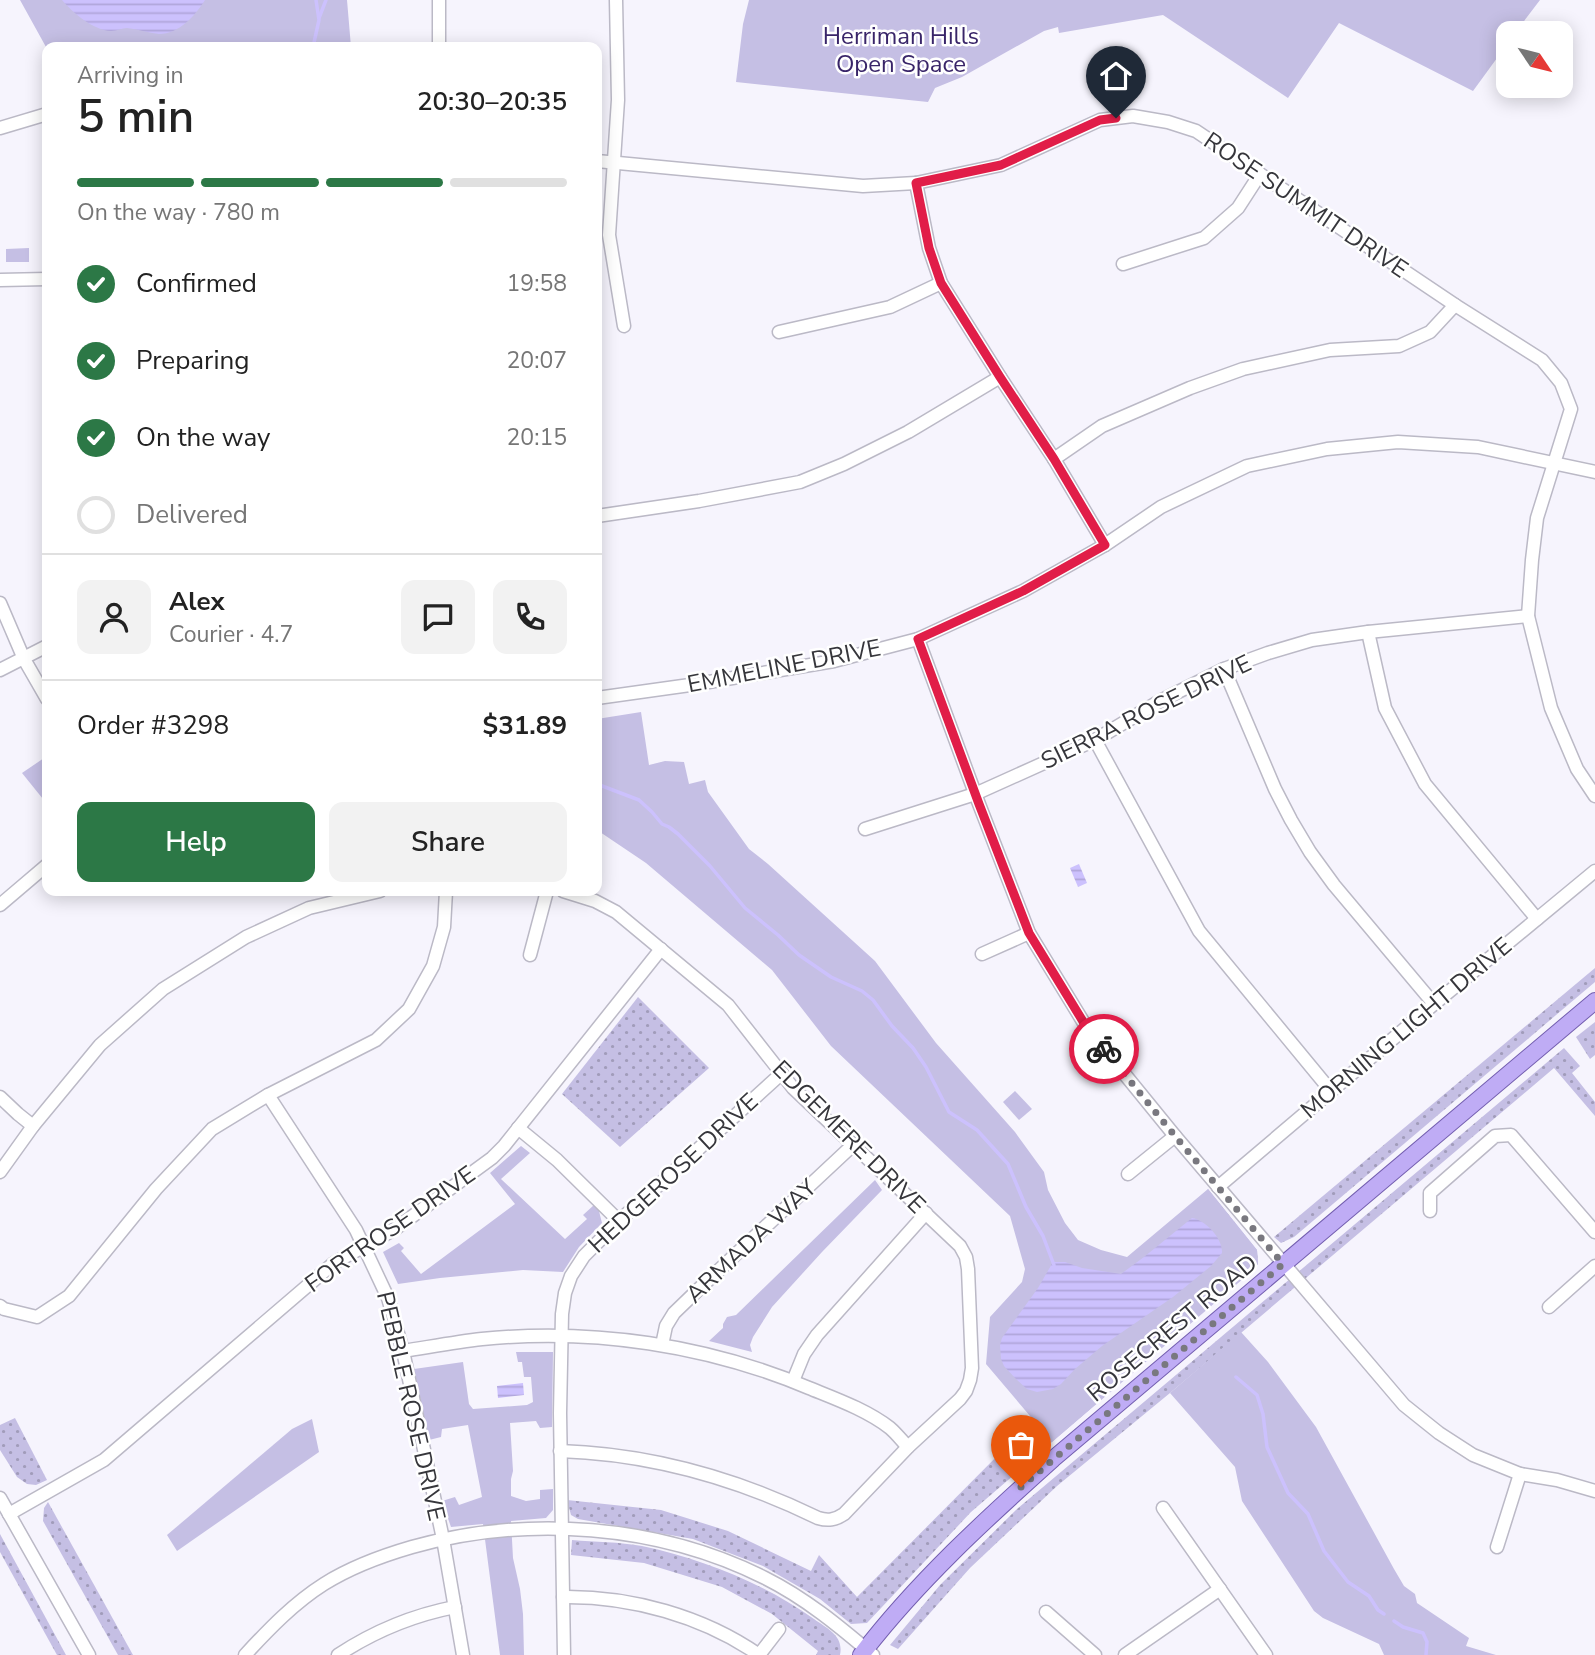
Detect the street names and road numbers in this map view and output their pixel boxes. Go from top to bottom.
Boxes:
street label: ROSE SUMMIT DRIVE [1198,125,1414,285]
street label: EMMELINE DRIVE [684,632,884,700]
street label: SIERRA ROSE DRIVE [1036,647,1256,777]
street label: MORNING LIGHT DRIVE [1294,930,1518,1126]
street label: EDGEMERE DRIVE [765,1053,933,1221]
street label: HEDGEROSE DRIVE [581,1086,765,1260]
street label: FORTROSE DRIVE [299,1158,481,1300]
street label: ARMADA WAY [679,1172,824,1310]
street label: ROSECREST ROAD [1080,1247,1264,1409]
street label: PEBBLE ROSE DRIVE [369,1288,453,1524]

